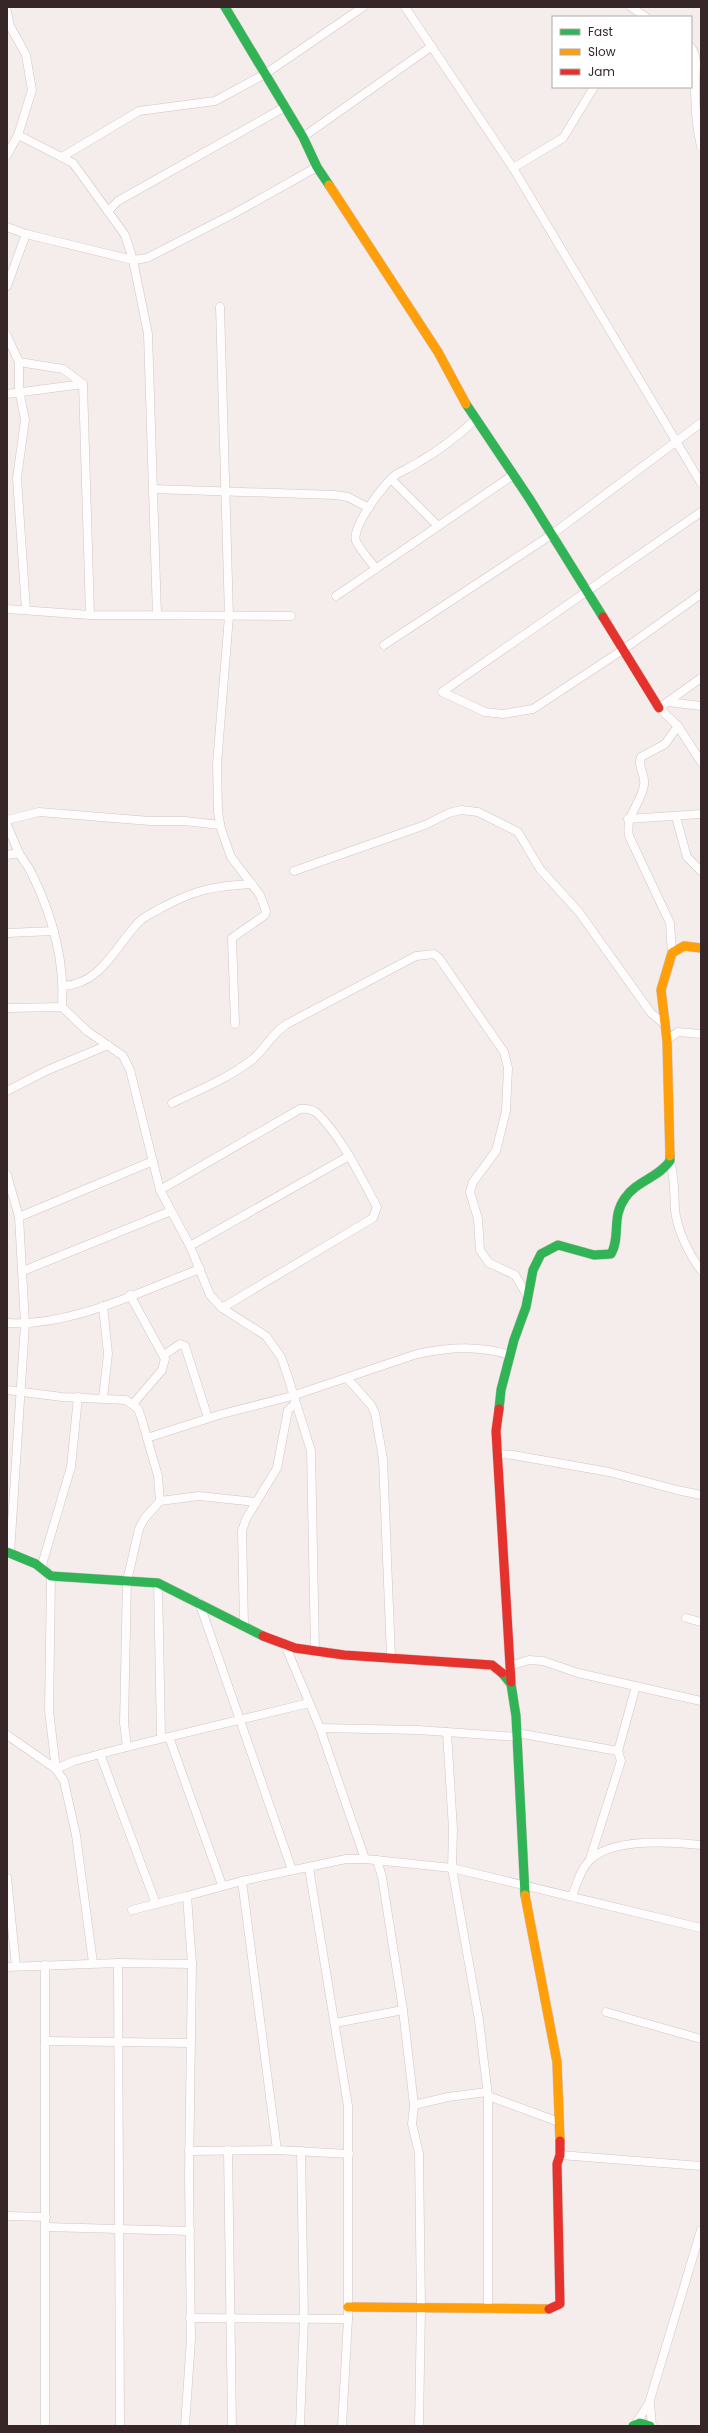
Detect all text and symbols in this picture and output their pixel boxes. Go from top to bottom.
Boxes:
legend [552,16,692,88]
text: Fast [588,23,613,40]
text: Slow [588,43,616,60]
text: Jam [588,63,615,80]

